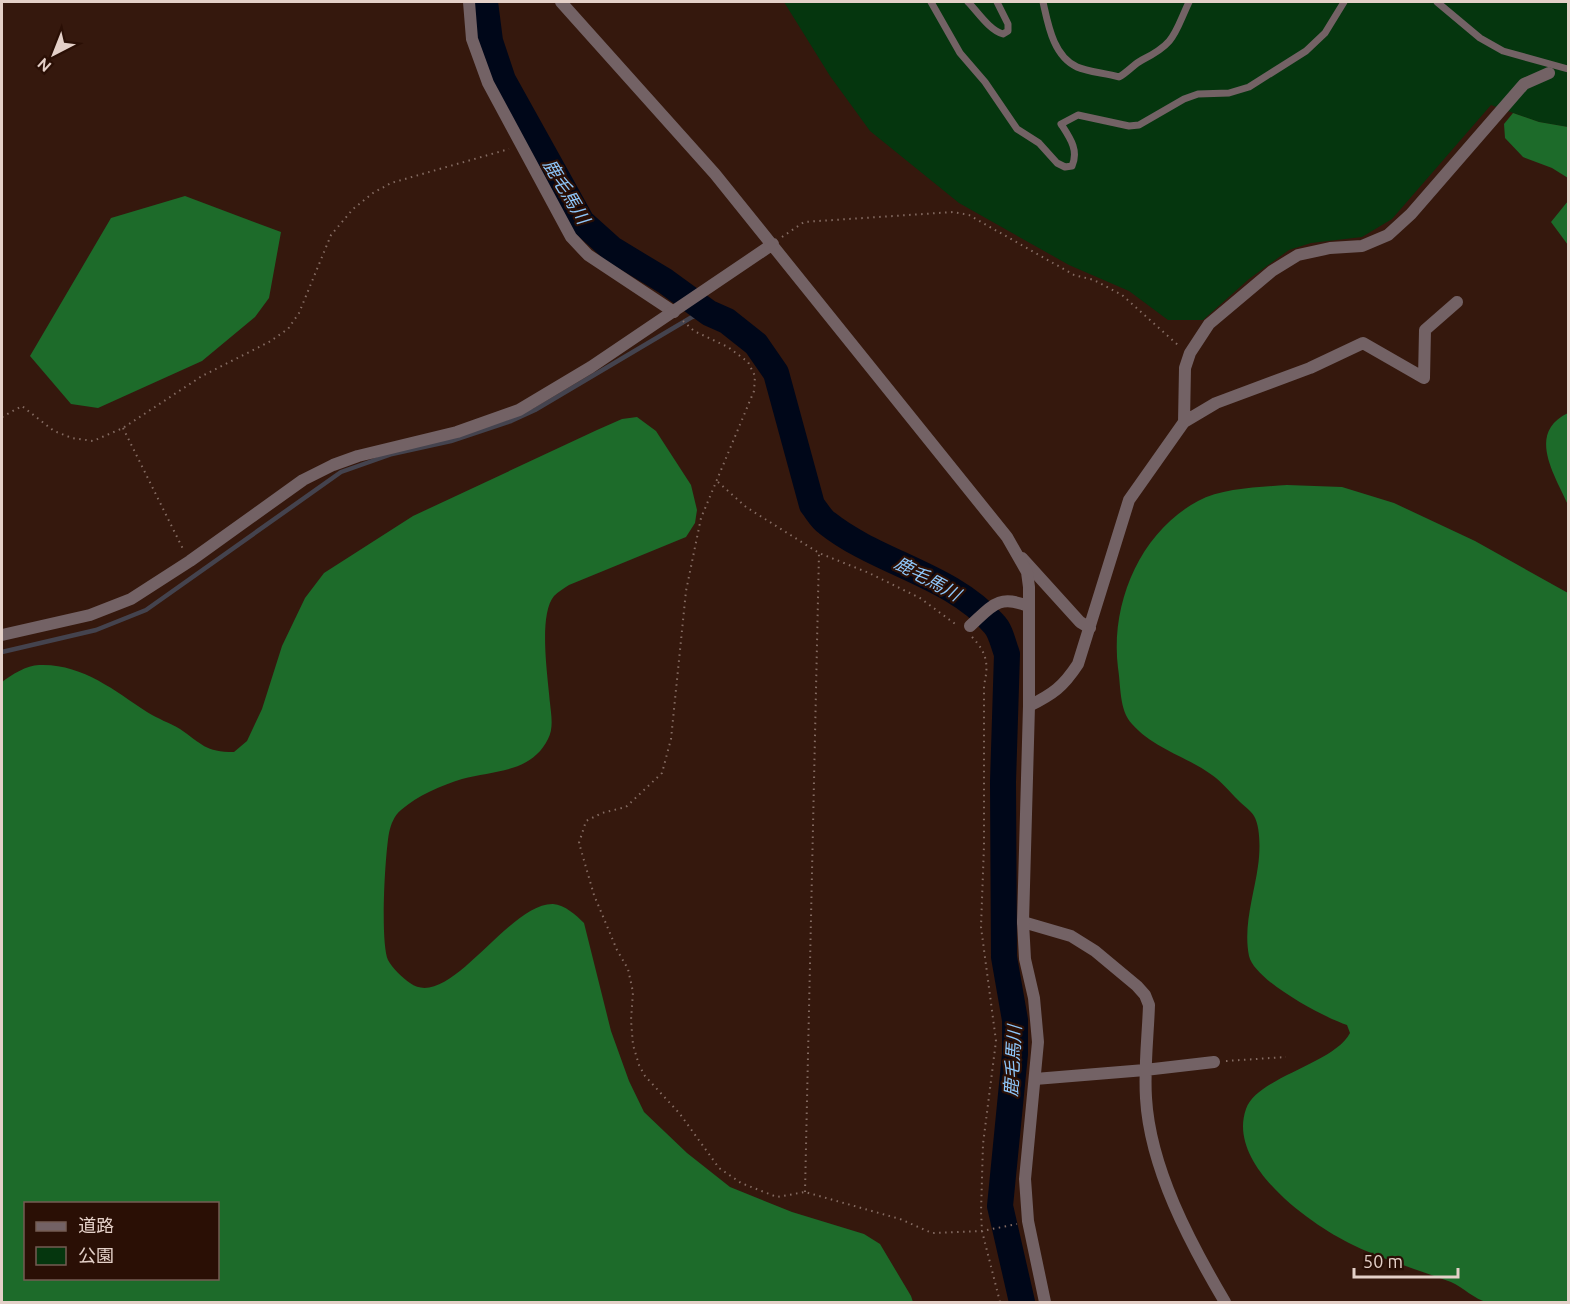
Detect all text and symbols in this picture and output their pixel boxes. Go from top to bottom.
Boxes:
north arrow [24,24,84,84]
text: N [34,54,54,76]
water label: 鹿毛馬川 [540,155,595,229]
water label: 鹿毛馬川 [892,552,966,605]
water label: 鹿毛馬川 [1000,1023,1024,1097]
legend [24,1202,219,1280]
text: 道路 [78,1215,114,1235]
scale bar [1354,1241,1458,1279]
text: 公園 [78,1245,114,1265]
text: 50 m [1363,1251,1403,1271]

